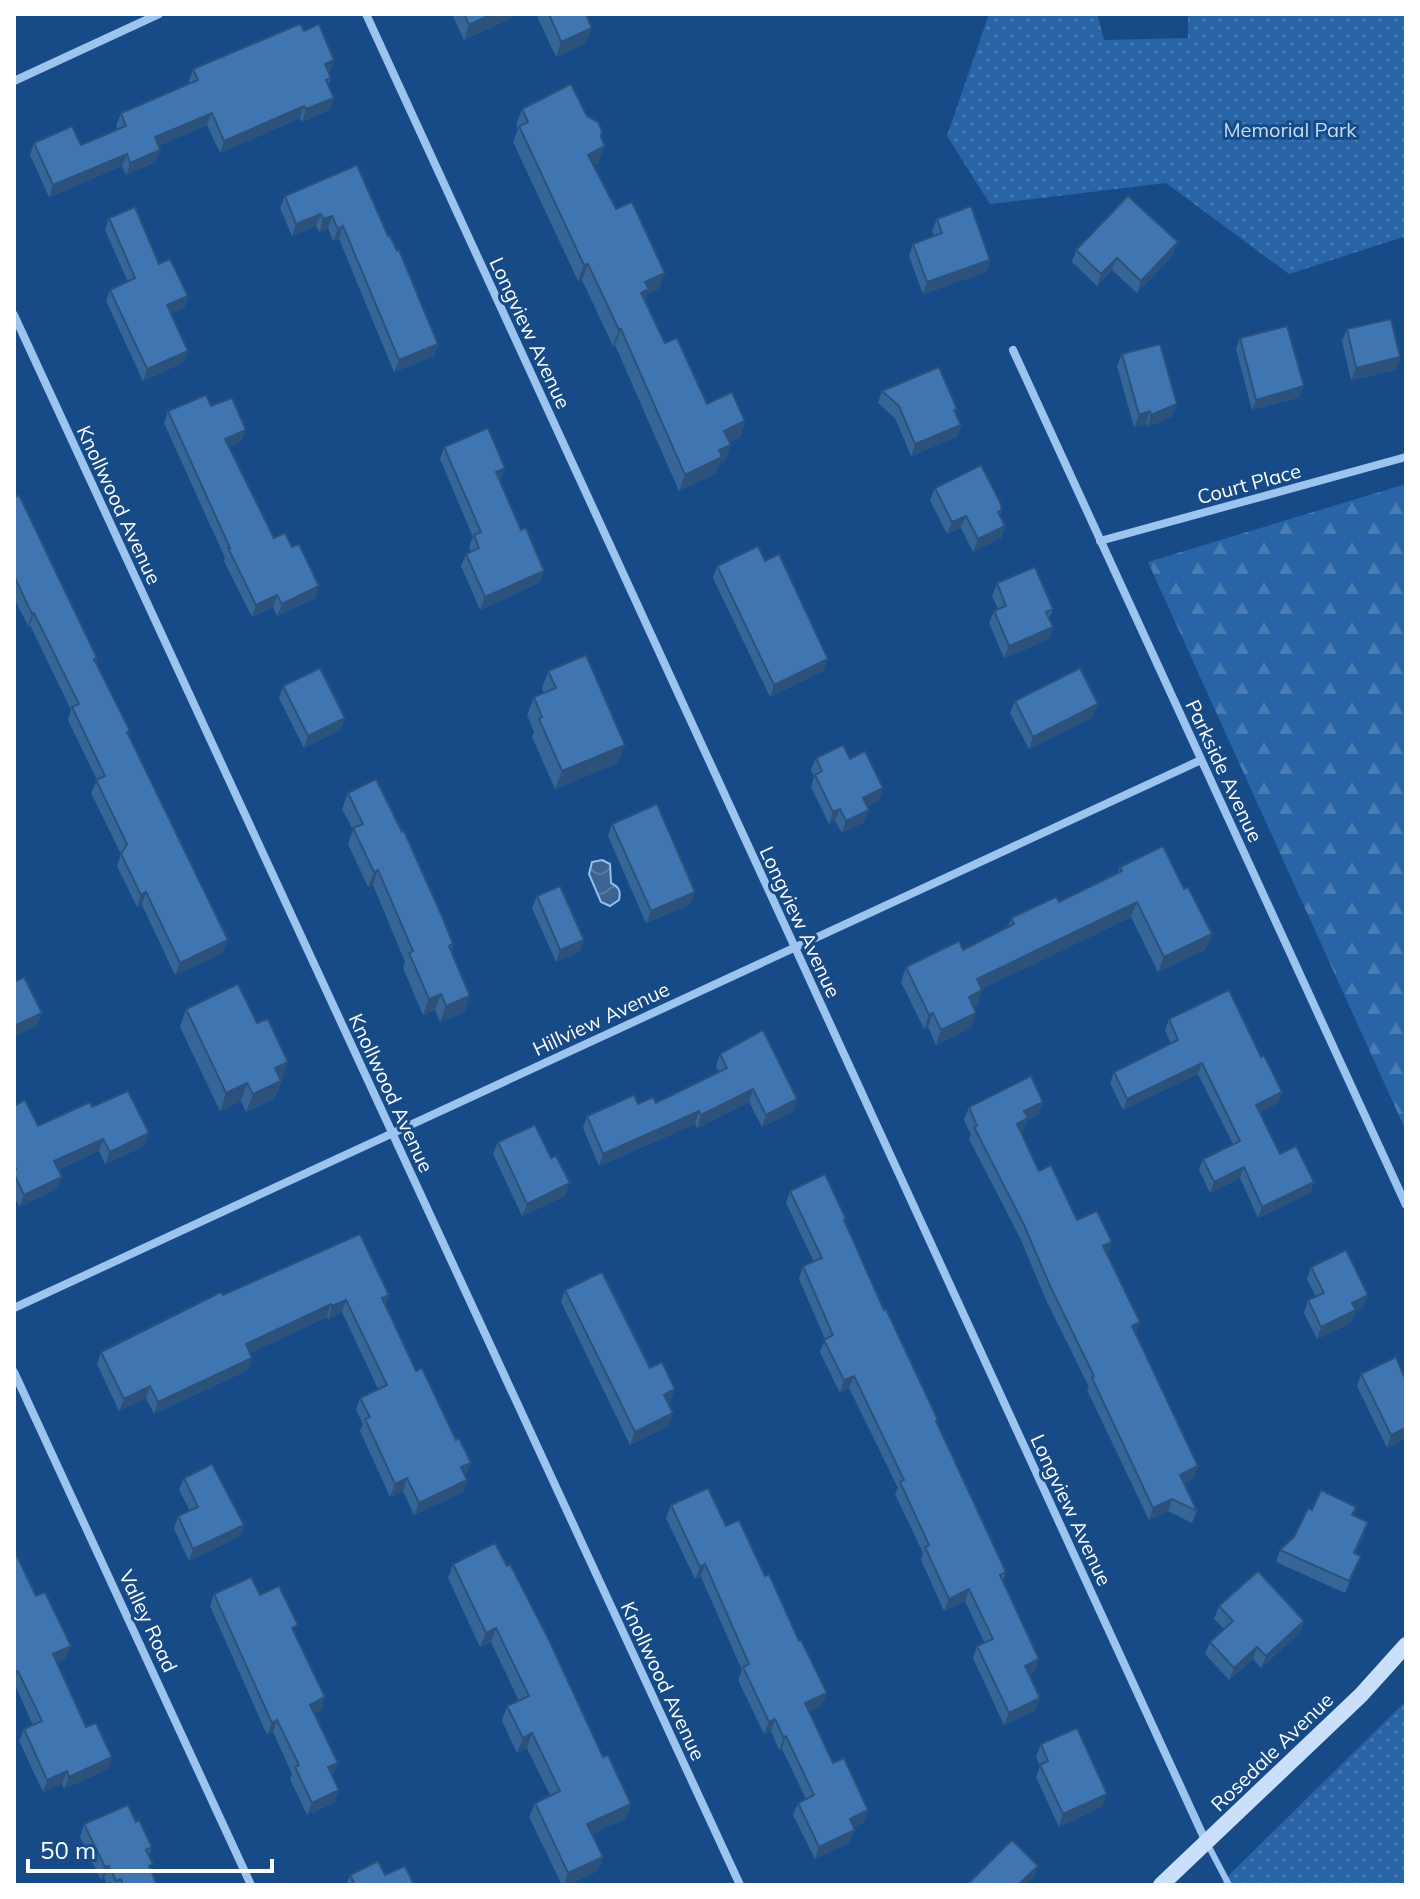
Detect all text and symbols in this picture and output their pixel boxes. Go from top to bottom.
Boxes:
park label: Memorial Park [1223,117,1357,142]
street label: Longview Avenue [484,253,577,413]
street label: Knollwood Avenue [72,421,167,588]
street label: Court Place [1194,458,1303,509]
street label: Parkside Avenue [1181,696,1268,846]
street label: Longview Avenue [754,842,847,1002]
street label: Hillview Avenue [528,976,673,1061]
street label: Knollwood Avenue [344,1009,439,1176]
street label: Longview Avenue [1025,1430,1118,1590]
street label: Valley Road [114,1566,183,1676]
street label: Knollwood Avenue [616,1597,711,1764]
street label: Rosedale Avenue [1205,1687,1338,1816]
scale bar [28,1823,272,1873]
text: 50 m [40,1835,96,1865]

